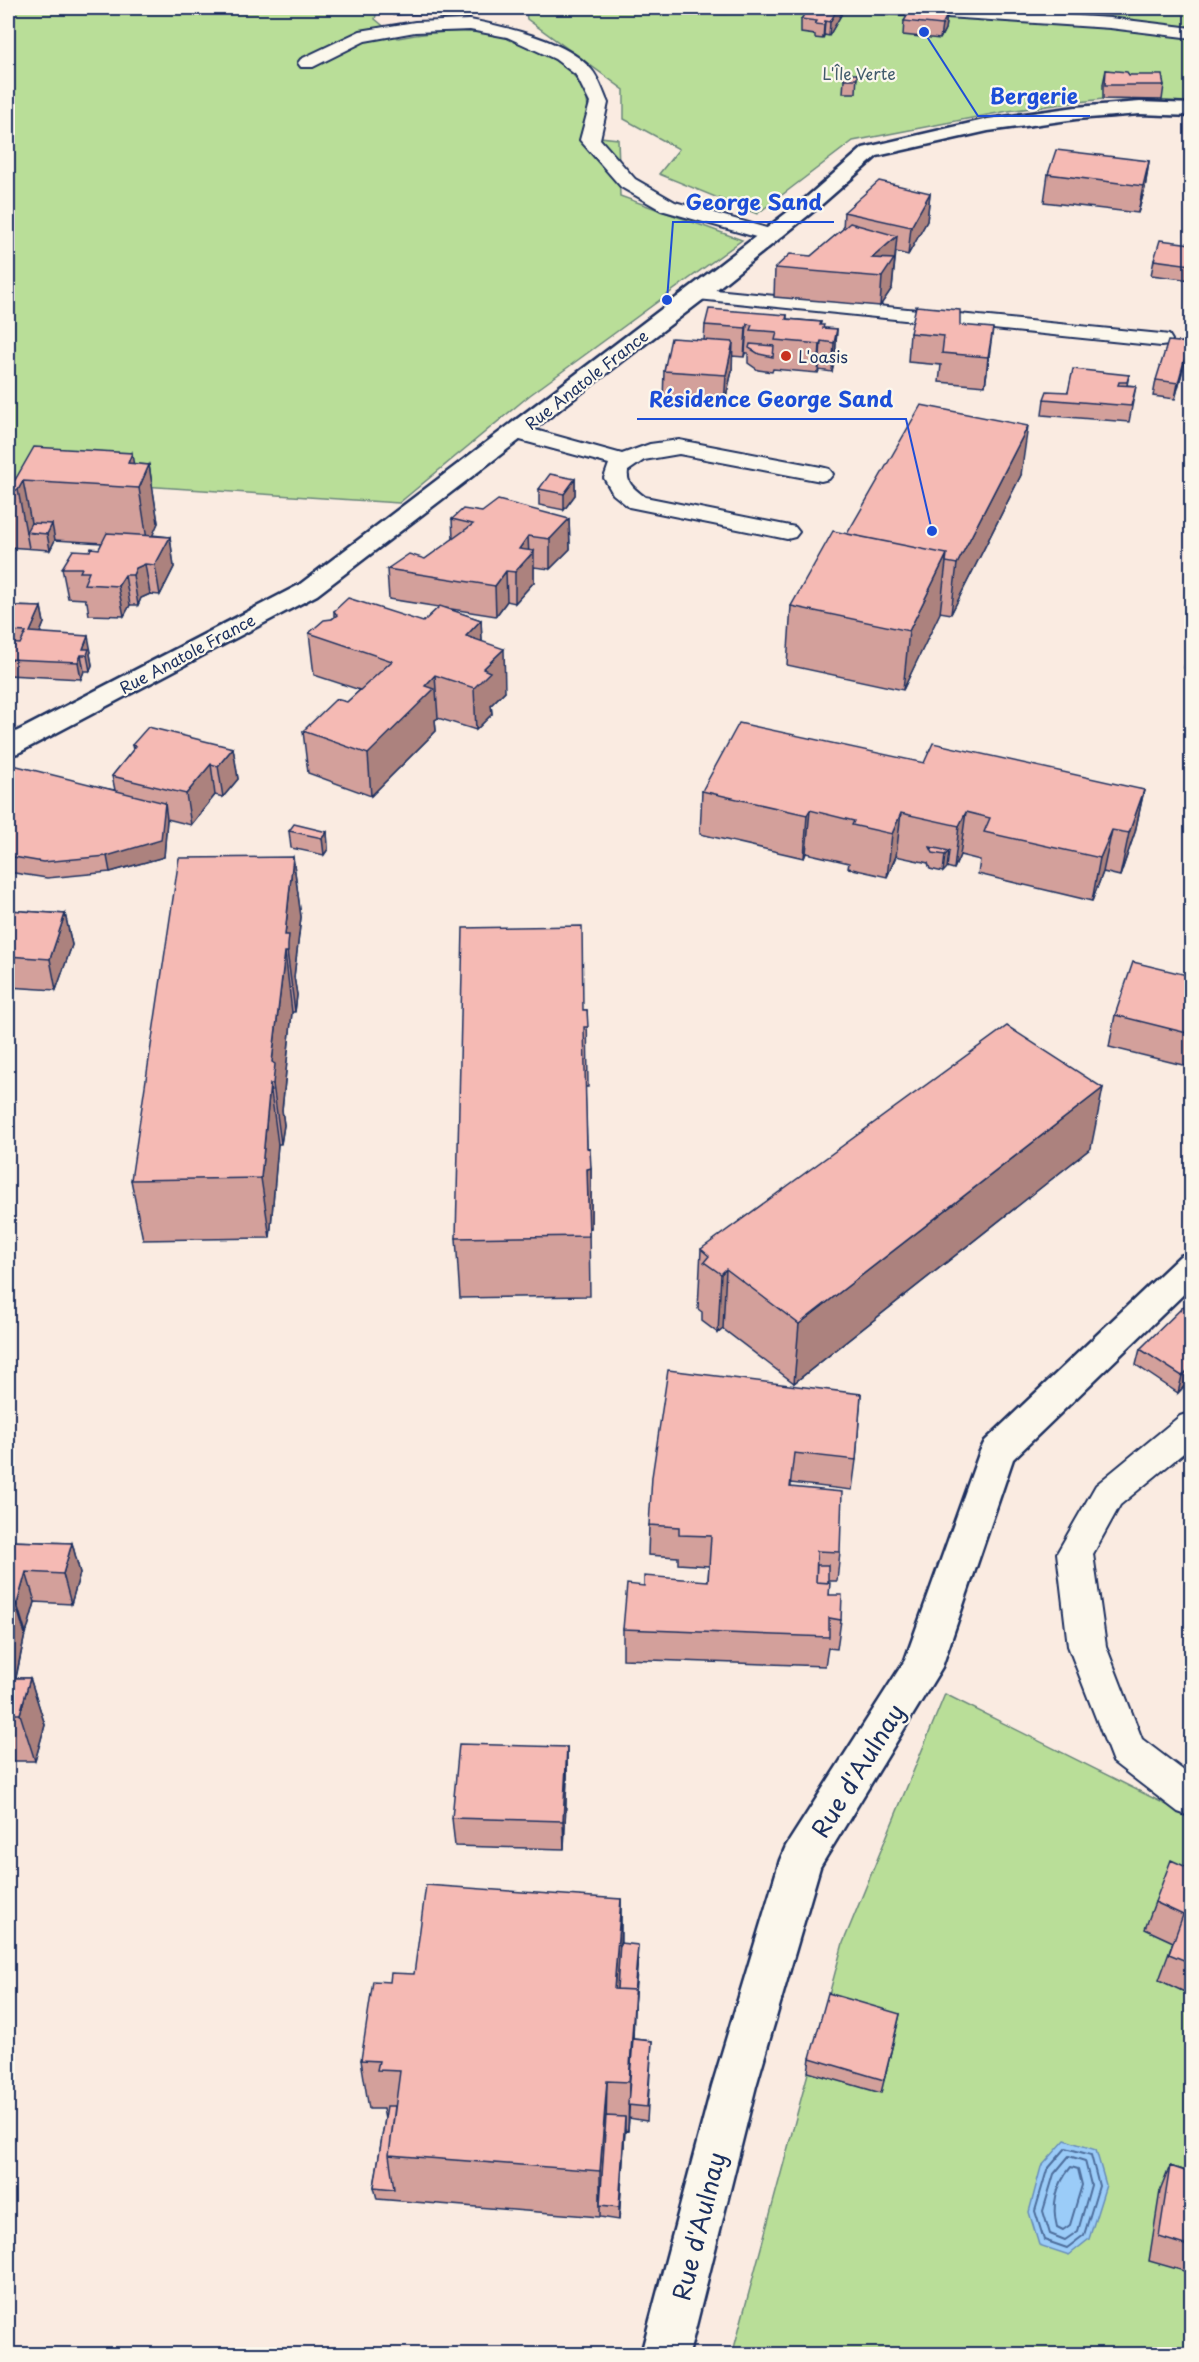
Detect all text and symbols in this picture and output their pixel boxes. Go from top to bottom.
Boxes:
park label: L'Île Verte [822,61,896,85]
callout: Bergerie [978,77,1090,116]
text: Bergerie [990,79,1078,111]
callout: George Sand [673,183,834,222]
text: George Sand [686,185,823,217]
street label: Rue Anatole France [519,323,653,435]
place label: L'oasis [798,344,848,368]
marker: L'oasis [779,349,793,363]
callout: Résidence George Sand [637,380,906,419]
text: Résidence George Sand [649,382,893,414]
street label: Rue Anatole France [115,607,259,699]
street label: Rue d'Aulnay [802,1696,912,1844]
street label: Rue d'Aulnay [662,2148,734,2304]

